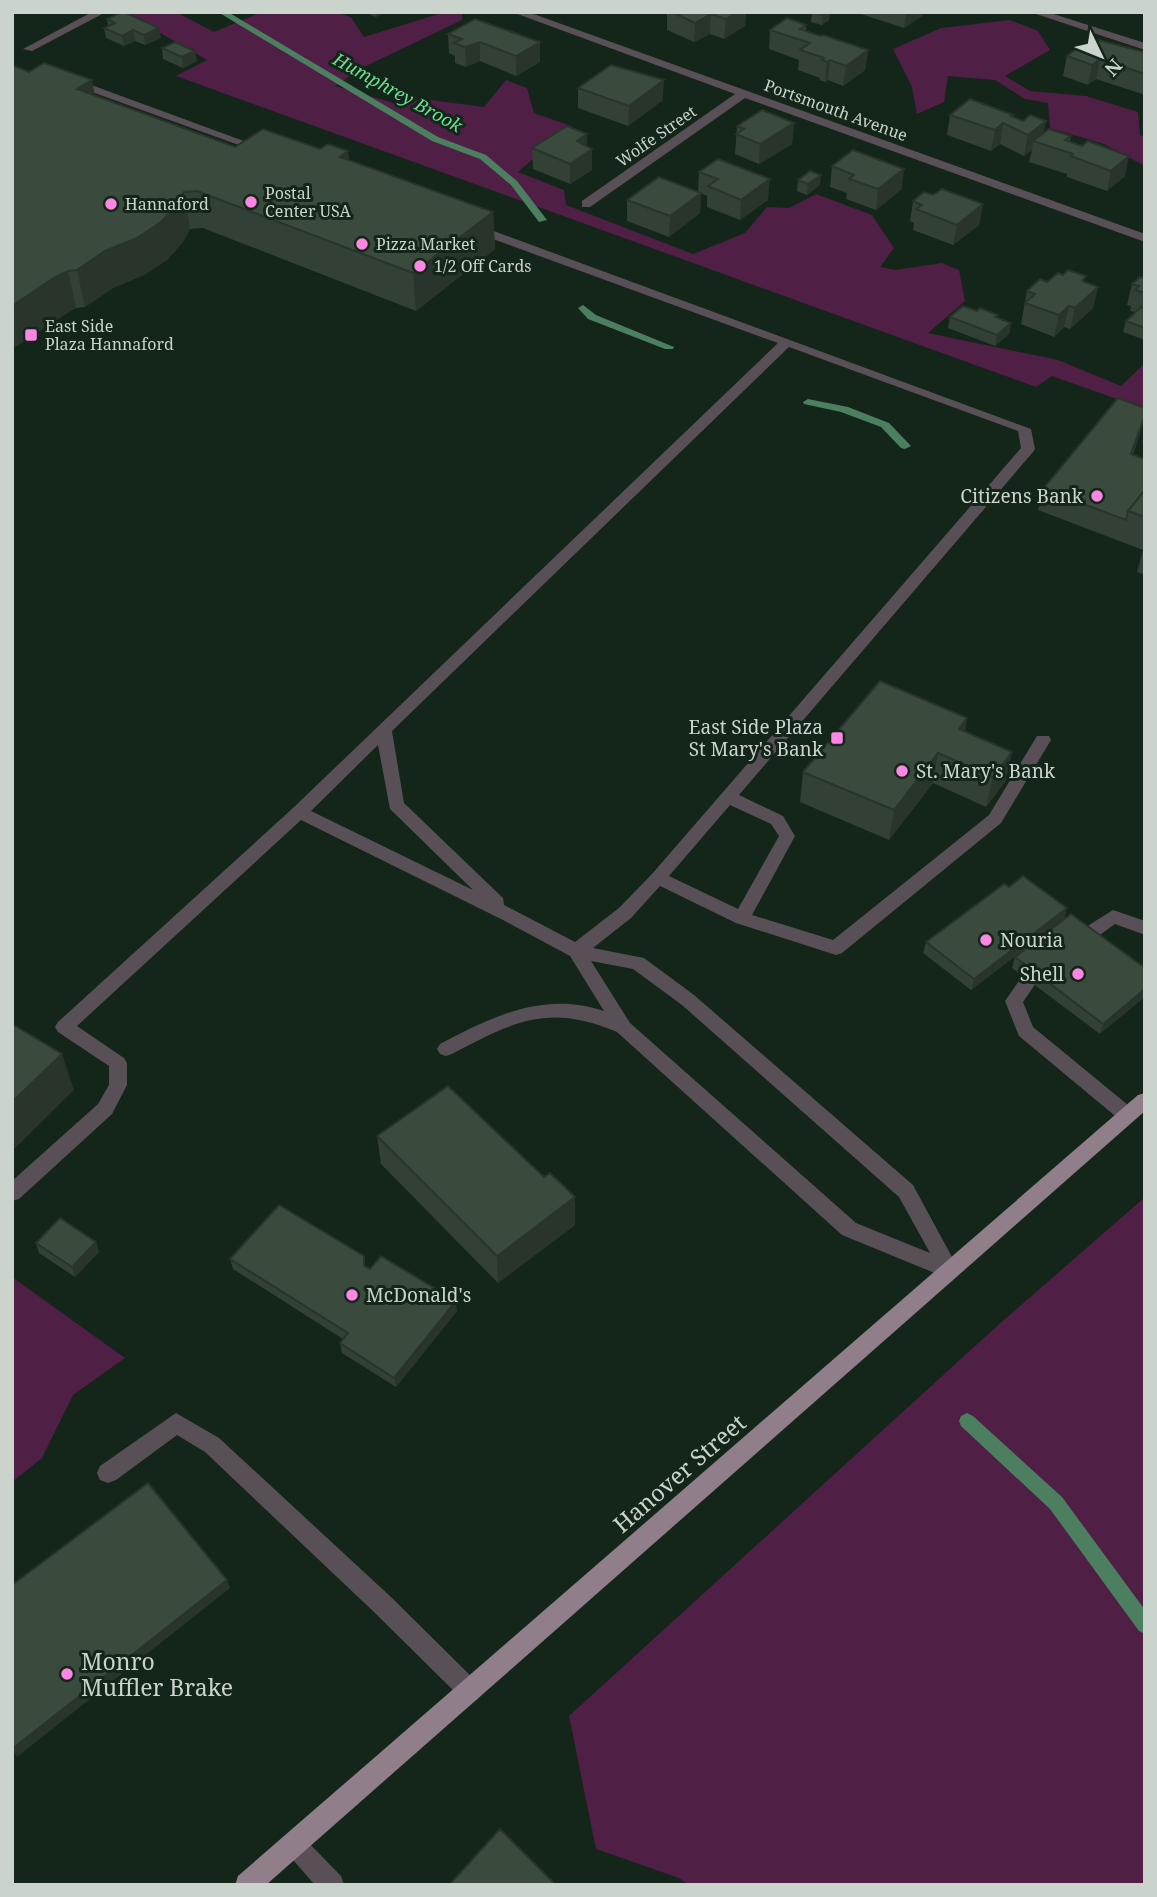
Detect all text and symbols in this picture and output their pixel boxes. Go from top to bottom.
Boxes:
north arrow [1066,21,1136,91]
water label: Humphrey Brook [328,46,468,138]
text: N [1099,53,1128,82]
street label: Portsmouth Avenue [761,74,911,146]
street label: Wolfe Street [612,100,701,172]
place label: Postal Center USA [265,182,351,222]
place label: Hannaford [125,193,209,215]
marker: Postal Center USA [243,194,259,210]
marker: Hannaford [103,196,119,212]
place label: Pizza Market [376,233,475,255]
marker: Pizza Market [354,236,370,252]
place label: 1/2 Off Cards [434,255,531,277]
marker: 1/2 Off Cards [412,258,428,274]
place label: East Side Plaza Hannaford [45,315,174,355]
marker: East Side Plaza Hannaford [23,327,39,343]
place label: Citizens Bank [960,483,1084,509]
marker: Citizens Bank [1089,488,1105,504]
place label: East Side Plaza St Mary's Bank [689,714,824,762]
marker: East Side Plaza St Mary's Bank [829,730,845,746]
place label: St. Mary's Bank [916,758,1056,784]
marker: St. Mary's Bank [894,763,910,779]
place label: Nouria [1000,927,1063,953]
marker: Nouria [978,932,994,948]
place label: Shell [1020,961,1064,987]
marker: Shell [1070,966,1086,982]
place label: McDonald's [366,1282,471,1308]
marker: McDonald's [344,1287,360,1303]
street label: Hanover Street [606,1407,752,1539]
place label: Monro Muffler Brake [81,1645,233,1703]
marker: Monro Muffler Brake [59,1666,75,1682]

